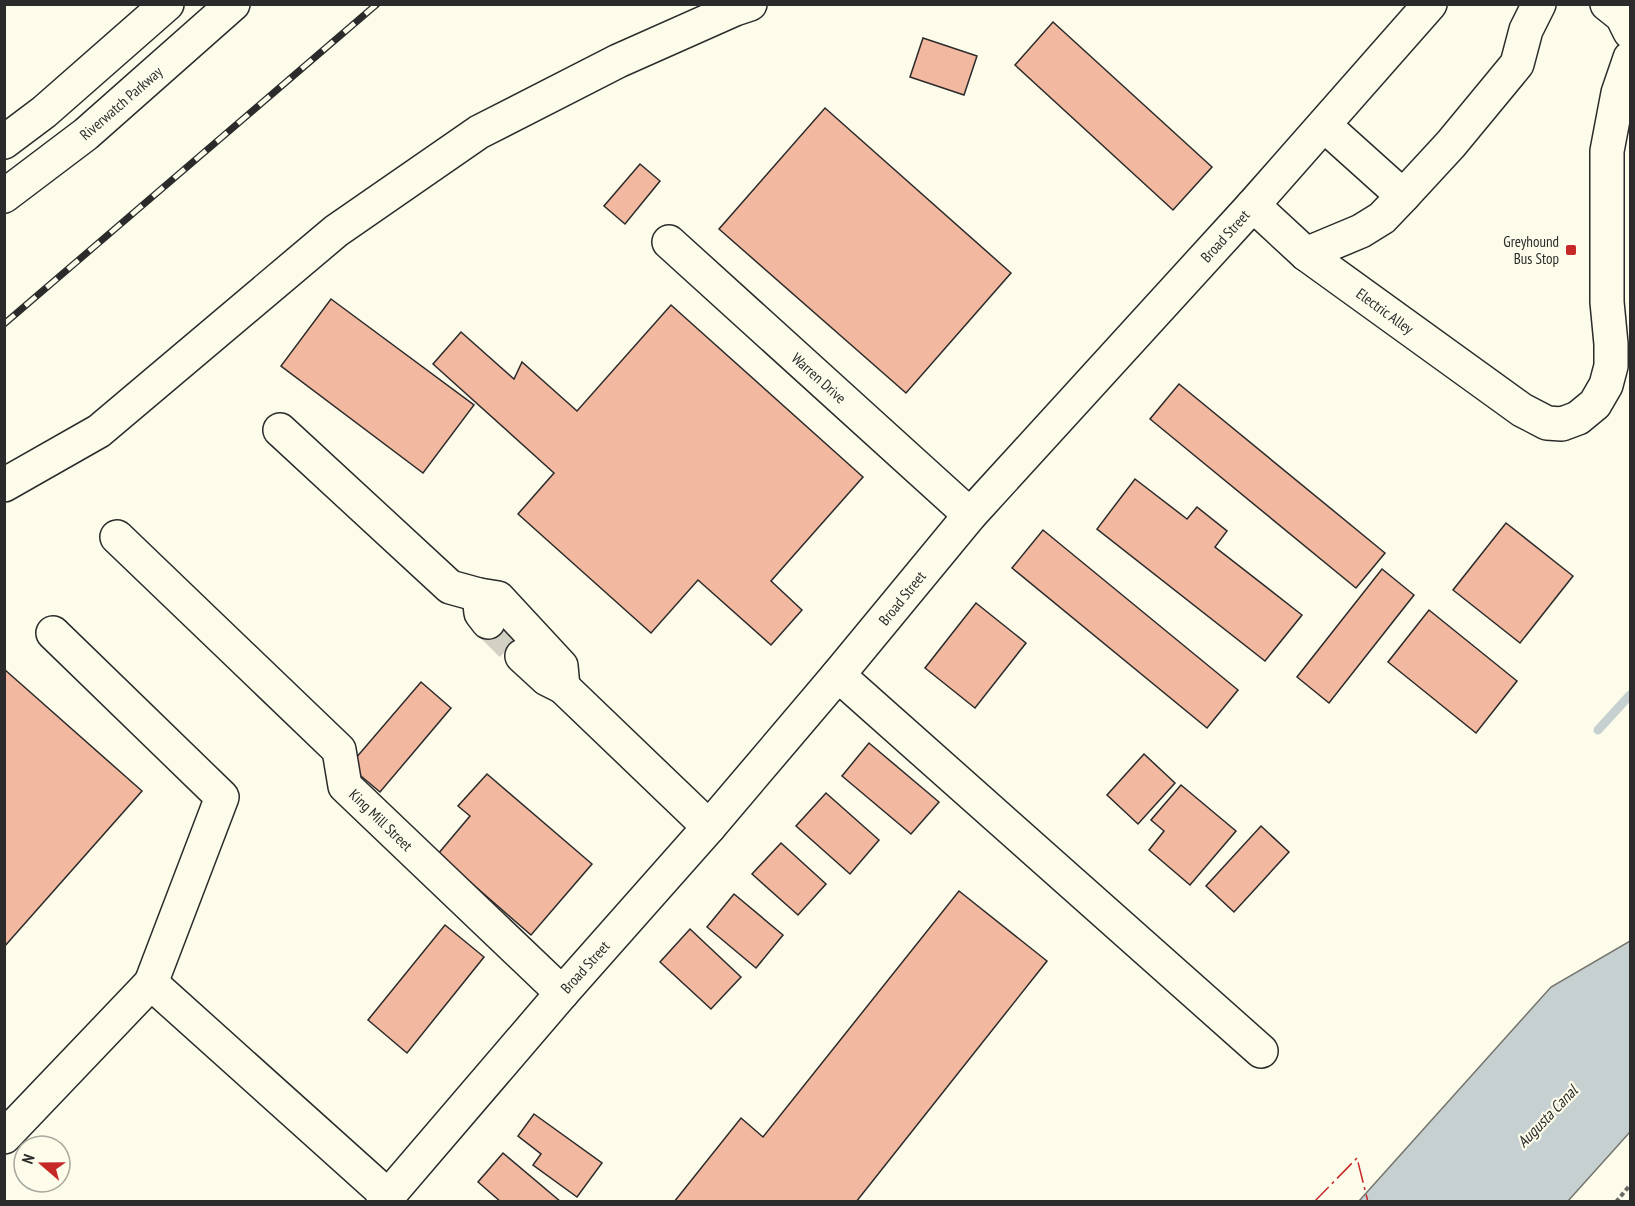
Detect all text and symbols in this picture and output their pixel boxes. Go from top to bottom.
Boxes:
street label: Riverwatch Parkway [76,62,166,144]
street label: Broad Street [1196,206,1254,266]
place label: Greyhound Bus Stop [1503,232,1559,268]
marker: Greyhound Bus Stop [1564,243,1578,257]
street label: Electric Alley [1353,284,1418,338]
street label: Warren Drive [788,349,850,407]
street label: Broad Street [874,567,930,629]
street label: King Mill Street [345,785,417,855]
street label: Broad Street [556,937,614,997]
water label: Augusta Canal [1512,1080,1582,1151]
north arrow [12,1134,72,1194]
text: N [17,1151,39,1166]

